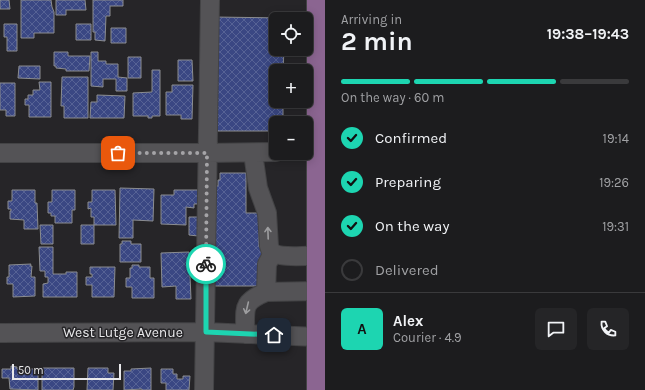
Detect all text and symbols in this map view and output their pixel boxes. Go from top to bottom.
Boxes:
map controls [269,12,313,160]
button: locate [269,12,313,56]
text: Arriving in [341,12,402,27]
text: 19:38–19:43 [547,25,629,43]
text: 2 min [341,26,413,57]
button: + [269,64,313,108]
text: On the way · 60 m [341,90,444,105]
button: − [269,116,313,160]
icon: check [341,127,363,149]
text: Confirmed [375,129,447,147]
text: 19:14 [603,131,629,146]
pin [101,136,135,170]
icon: bag [107,142,129,164]
icon: check [341,171,363,193]
text: Preparing [375,173,441,191]
text: 19:26 [599,175,629,190]
icon: check [341,215,363,237]
text: On the way [375,217,449,235]
text: 19:31 [602,219,629,234]
one-way arrow [265,227,272,240]
courier [186,244,226,284]
icon: bike [195,253,217,275]
text: Delivered [375,261,439,279]
one-way arrow [243,301,251,314]
button: chat [535,308,577,350]
button: phone [587,308,629,350]
text: Alex [393,312,423,330]
pin [257,318,291,352]
text: A [357,320,367,338]
street label: West Lutge Avenue [63,324,183,341]
icon: home [263,324,285,346]
text: Courier · 4.9 [393,330,462,345]
scale bar [12,362,121,381]
text: 50 m [18,364,44,377]

